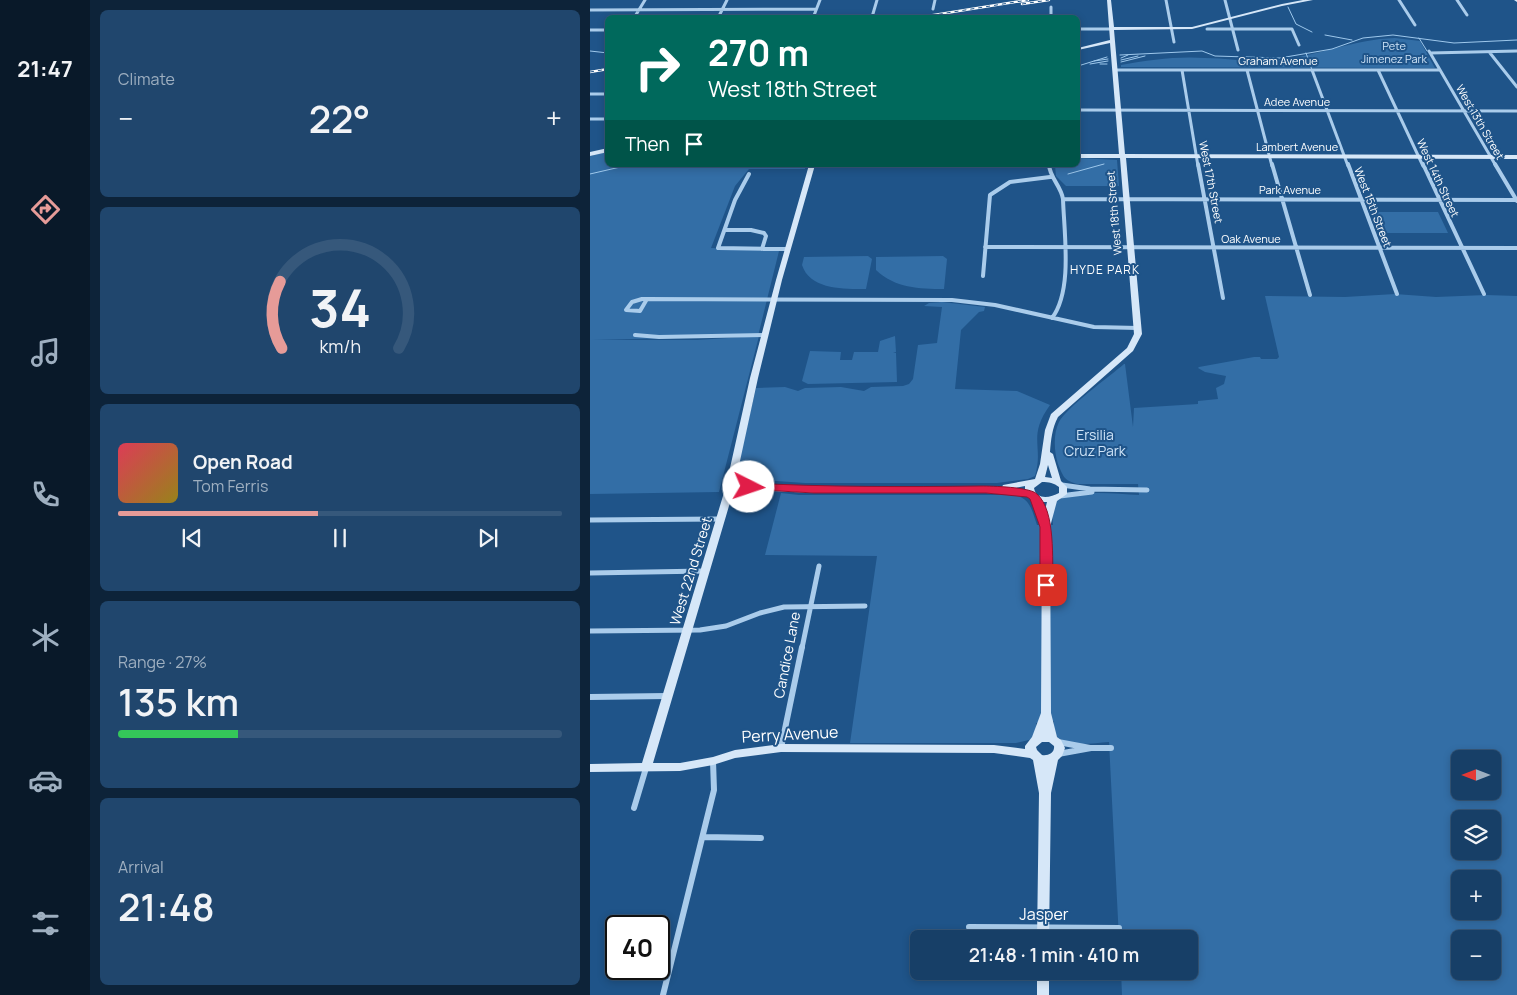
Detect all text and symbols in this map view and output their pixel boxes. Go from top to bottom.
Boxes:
text: 270 m [708,29,809,77]
icon: right [625,35,690,100]
park label: Pete Jimenez Park [1361,38,1428,66]
street label: Graham Avenue [1238,53,1318,68]
text: 21:47 [17,54,73,84]
text: Climate [118,68,175,90]
text: West 18th Street [708,74,877,104]
street label: West 13th Street [1453,82,1508,162]
text: 22° [309,92,370,144]
street label: Adee Avenue [1264,94,1331,109]
text: − [118,99,133,137]
text: + [546,99,562,137]
icon: arrive [680,130,708,158]
text: Then [625,131,670,157]
street label: West 14th Street [1414,136,1463,219]
street label: West 17th Street [1196,139,1227,224]
street label: Lambert Avenue [1256,139,1339,154]
street label: West 15th Street [1351,165,1396,249]
street label: West 18th Street [1102,170,1125,256]
street label: Park Avenue [1259,182,1321,197]
icon: directions [28,192,63,227]
street label: Oak Avenue [1221,231,1281,246]
district label: HYDE PARK [1070,261,1140,278]
text: 34 [309,272,371,343]
text: km/h [319,334,361,358]
icon: music [28,335,63,370]
park label: Ersilia Cruz Park [1064,425,1127,460]
text: Open Road [193,449,293,475]
position arrow [722,460,774,512]
text: Tom Ferris [193,475,268,497]
icon: phone [28,477,63,512]
street label: West 22nd Street [665,514,716,627]
icon: previous [178,524,206,552]
icon: pause [326,524,354,552]
icon: next [474,524,502,552]
pin [1025,564,1067,606]
icon: arrive [1032,571,1060,599]
street label: Candice Lane [769,610,804,700]
icon: climate [28,620,63,655]
text: Range · 27% [118,651,207,673]
text: 135 km [118,675,239,727]
street label: Perry Avenue [741,720,839,748]
north arrow [1451,750,1501,800]
map controls [1451,750,1501,980]
icon: car [28,763,63,798]
button: layers [1451,810,1501,860]
text: Arrival [118,856,164,878]
button: + [1451,870,1501,920]
text: 21:48 [118,880,215,932]
street label: Jasper [1019,903,1069,925]
icon: filters [28,906,63,941]
speed limit sign: 40 [605,915,670,980]
button: − [1451,930,1501,980]
text: 21:48 · 1 min · 410 m [969,942,1139,968]

